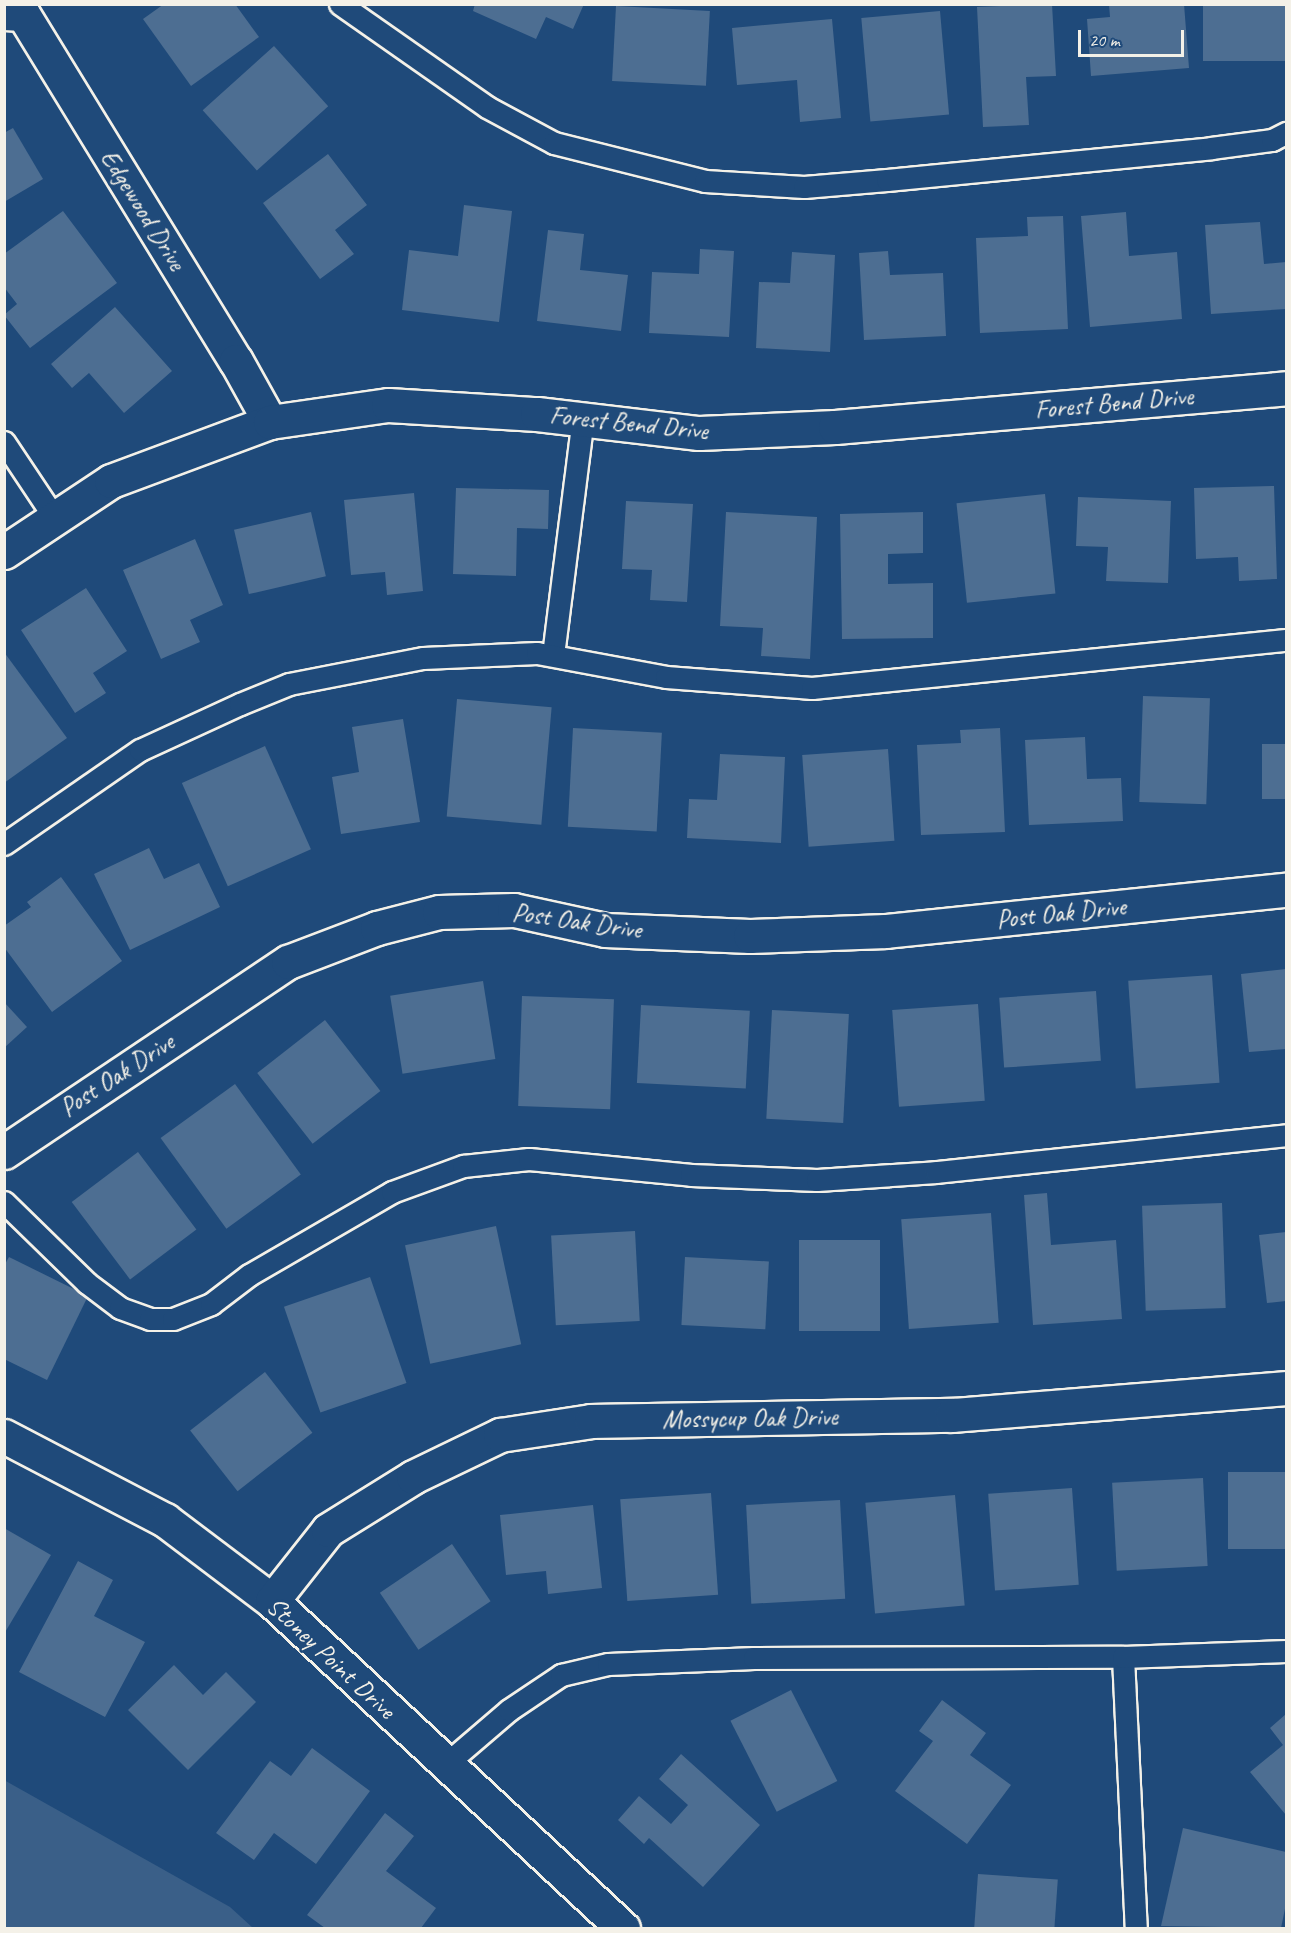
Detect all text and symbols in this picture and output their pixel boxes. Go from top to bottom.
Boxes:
scale bar [1081,18,1188,56]
text: 20 m [1089,29,1120,51]
street label: Edgewood Drive [94,144,192,276]
street label: Forest Bend Drive [1033,381,1195,425]
street label: Forest Bend Drive [548,399,710,447]
street label: Post Oak Drive [994,891,1128,935]
street label: Post Oak Drive [510,896,644,946]
street label: Post Oak Drive [54,1026,180,1124]
street label: Mossycup Oak Drive [662,1401,838,1435]
street label: Stoney Point Drive [260,1590,402,1726]

